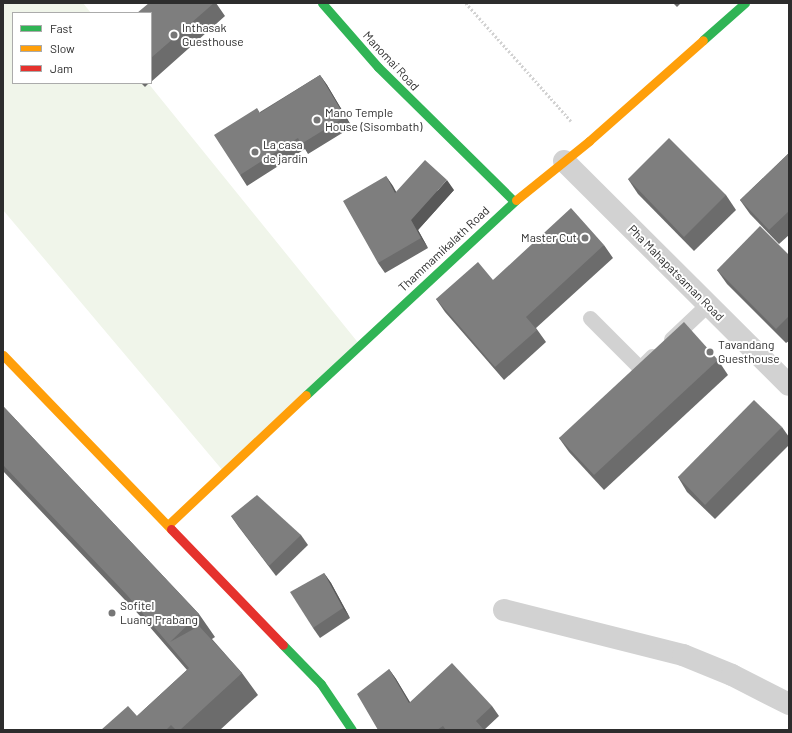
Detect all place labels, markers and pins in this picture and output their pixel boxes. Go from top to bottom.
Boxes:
place label: Inthasak Guesthouse [182,21,244,49]
marker: Inthasak Guesthouse [169,30,179,40]
place label: Mano Temple House (Sisombath) [325,106,422,134]
marker: Mano Temple House (Sisombath) [312,115,322,125]
place label: La casa de jardin [263,138,308,166]
marker: La casa de jardin [250,147,260,157]
place label: Master Cut [521,231,577,245]
marker: Master Cut [580,233,590,243]
place label: Tavandang Guesthouse [718,338,780,366]
marker: Tavandang Guesthouse [705,347,715,357]
place label: Sofitel Luang Prabang [120,599,198,627]
marker: Sofitel Luang Prabang [107,608,117,618]

